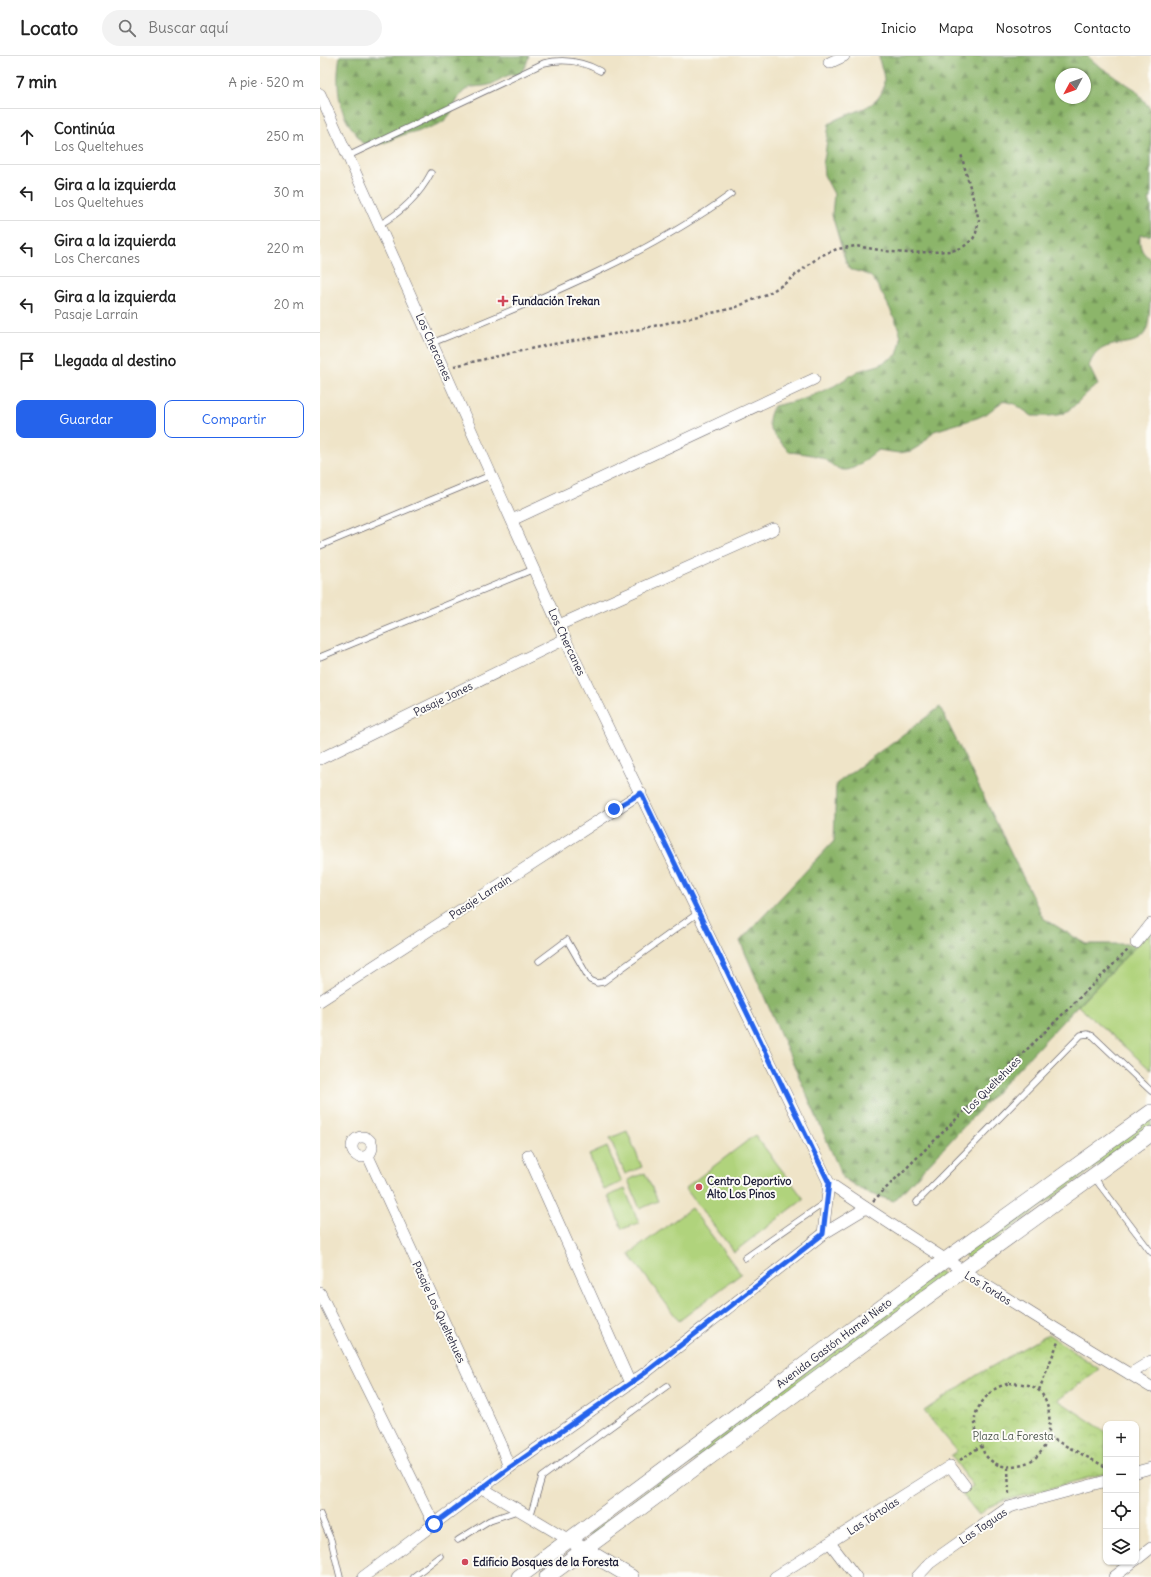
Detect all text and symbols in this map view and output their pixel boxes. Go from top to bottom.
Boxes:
search box [102,10,382,46]
text: Locato [20,16,78,40]
icon: search [116,17,138,39]
text: Buscar aquí [148,18,228,37]
text: Inicio [881,19,916,37]
text: Mapa [938,19,974,37]
text: Nosotros [996,19,1052,37]
text: Contacto [1074,19,1131,37]
north arrow [1055,68,1091,104]
text: 7 min [16,71,57,93]
text: A pie · 520 m [229,74,304,91]
text: Continúa [54,119,115,138]
icon: ahead [16,126,38,148]
text: 250 m [266,128,304,145]
text: Los Queltehues [54,138,144,155]
text: Gira a la izquierda [54,175,176,194]
icon: left [16,182,38,204]
text: 30 m [274,184,304,201]
text: Los Queltehues [54,194,144,211]
text: Gira a la izquierda [54,231,176,250]
icon: left [16,238,38,260]
text: 220 m [267,240,304,257]
text: Los Chercanes [54,250,140,267]
text: Gira a la izquierda [54,287,176,306]
icon: left [16,294,38,316]
place label: Fundación Trekan [512,294,600,308]
marker: Fundación Trekan [497,295,509,307]
text: 20 m [274,296,304,313]
text: Pasaje Larraín [54,306,138,323]
street label: Los Chercanes [413,311,455,383]
icon: arrive [16,350,38,372]
text: Llegada al destino [54,351,176,370]
button: Guardar [16,400,156,438]
button: Compartir [164,400,304,438]
street label: Los Chercanes [545,606,589,678]
street label: Pasaje Jones [411,679,475,719]
route end [605,800,623,818]
street label: Pasaje Larraín [446,872,514,922]
street label: Los Queltehues [960,1053,1024,1117]
place label: Centro Deportivo Alto Los Pinos [707,1174,791,1201]
marker: Centro Deportivo Alto Los Pinos [694,1182,704,1192]
street label: Pasaje Los Queltehues [409,1259,469,1365]
street label: Los Tordos [962,1268,1014,1308]
street label: Avenida Gastón Hamel Nieto [773,1295,895,1391]
map controls [1103,1421,1139,1565]
button: + [1103,1421,1139,1457]
park label: Plaza La Foresta [972,1429,1054,1443]
button: − [1103,1457,1139,1493]
button: locate [1103,1493,1139,1529]
street label: Las Tórtolas [844,1494,902,1538]
street label: Las Taguas [956,1505,1010,1547]
route start [425,1515,443,1533]
button: layers [1103,1529,1139,1565]
place label: Edificio Bosques de la Foresta [473,1555,620,1570]
marker: Edificio Bosques de la Foresta [460,1557,470,1567]

